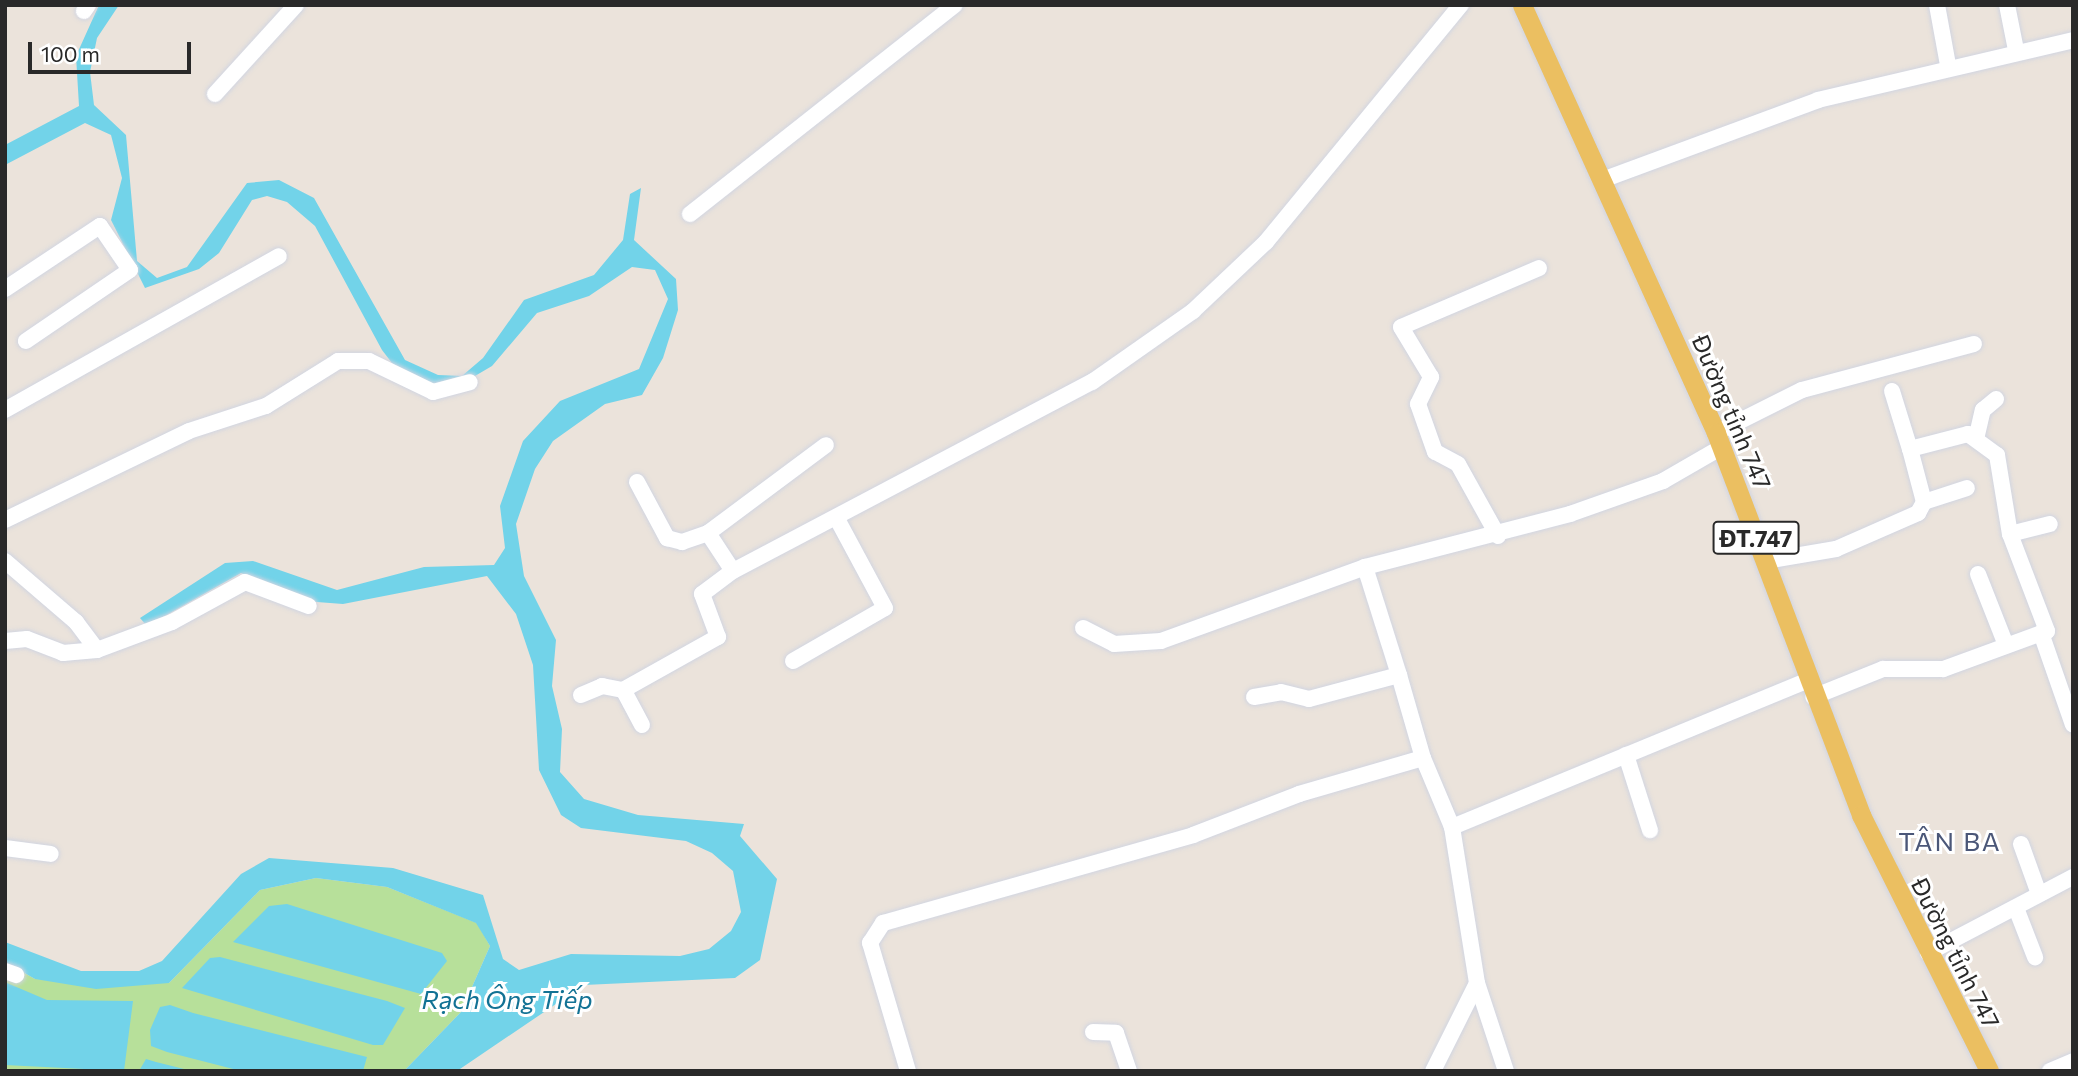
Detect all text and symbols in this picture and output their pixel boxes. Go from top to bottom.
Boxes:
scale bar [32,28,194,72]
text: 100 m [41,41,100,66]
street label: Đường tỉnh 747 [1686,330,1778,494]
road number: ĐT.747 [1712,518,1800,558]
district label: TÂN BA [1899,825,2001,857]
street label: Đường tỉnh 747 [1906,873,2006,1033]
water label: Rạch Ông Tiếp [421,983,593,1015]

